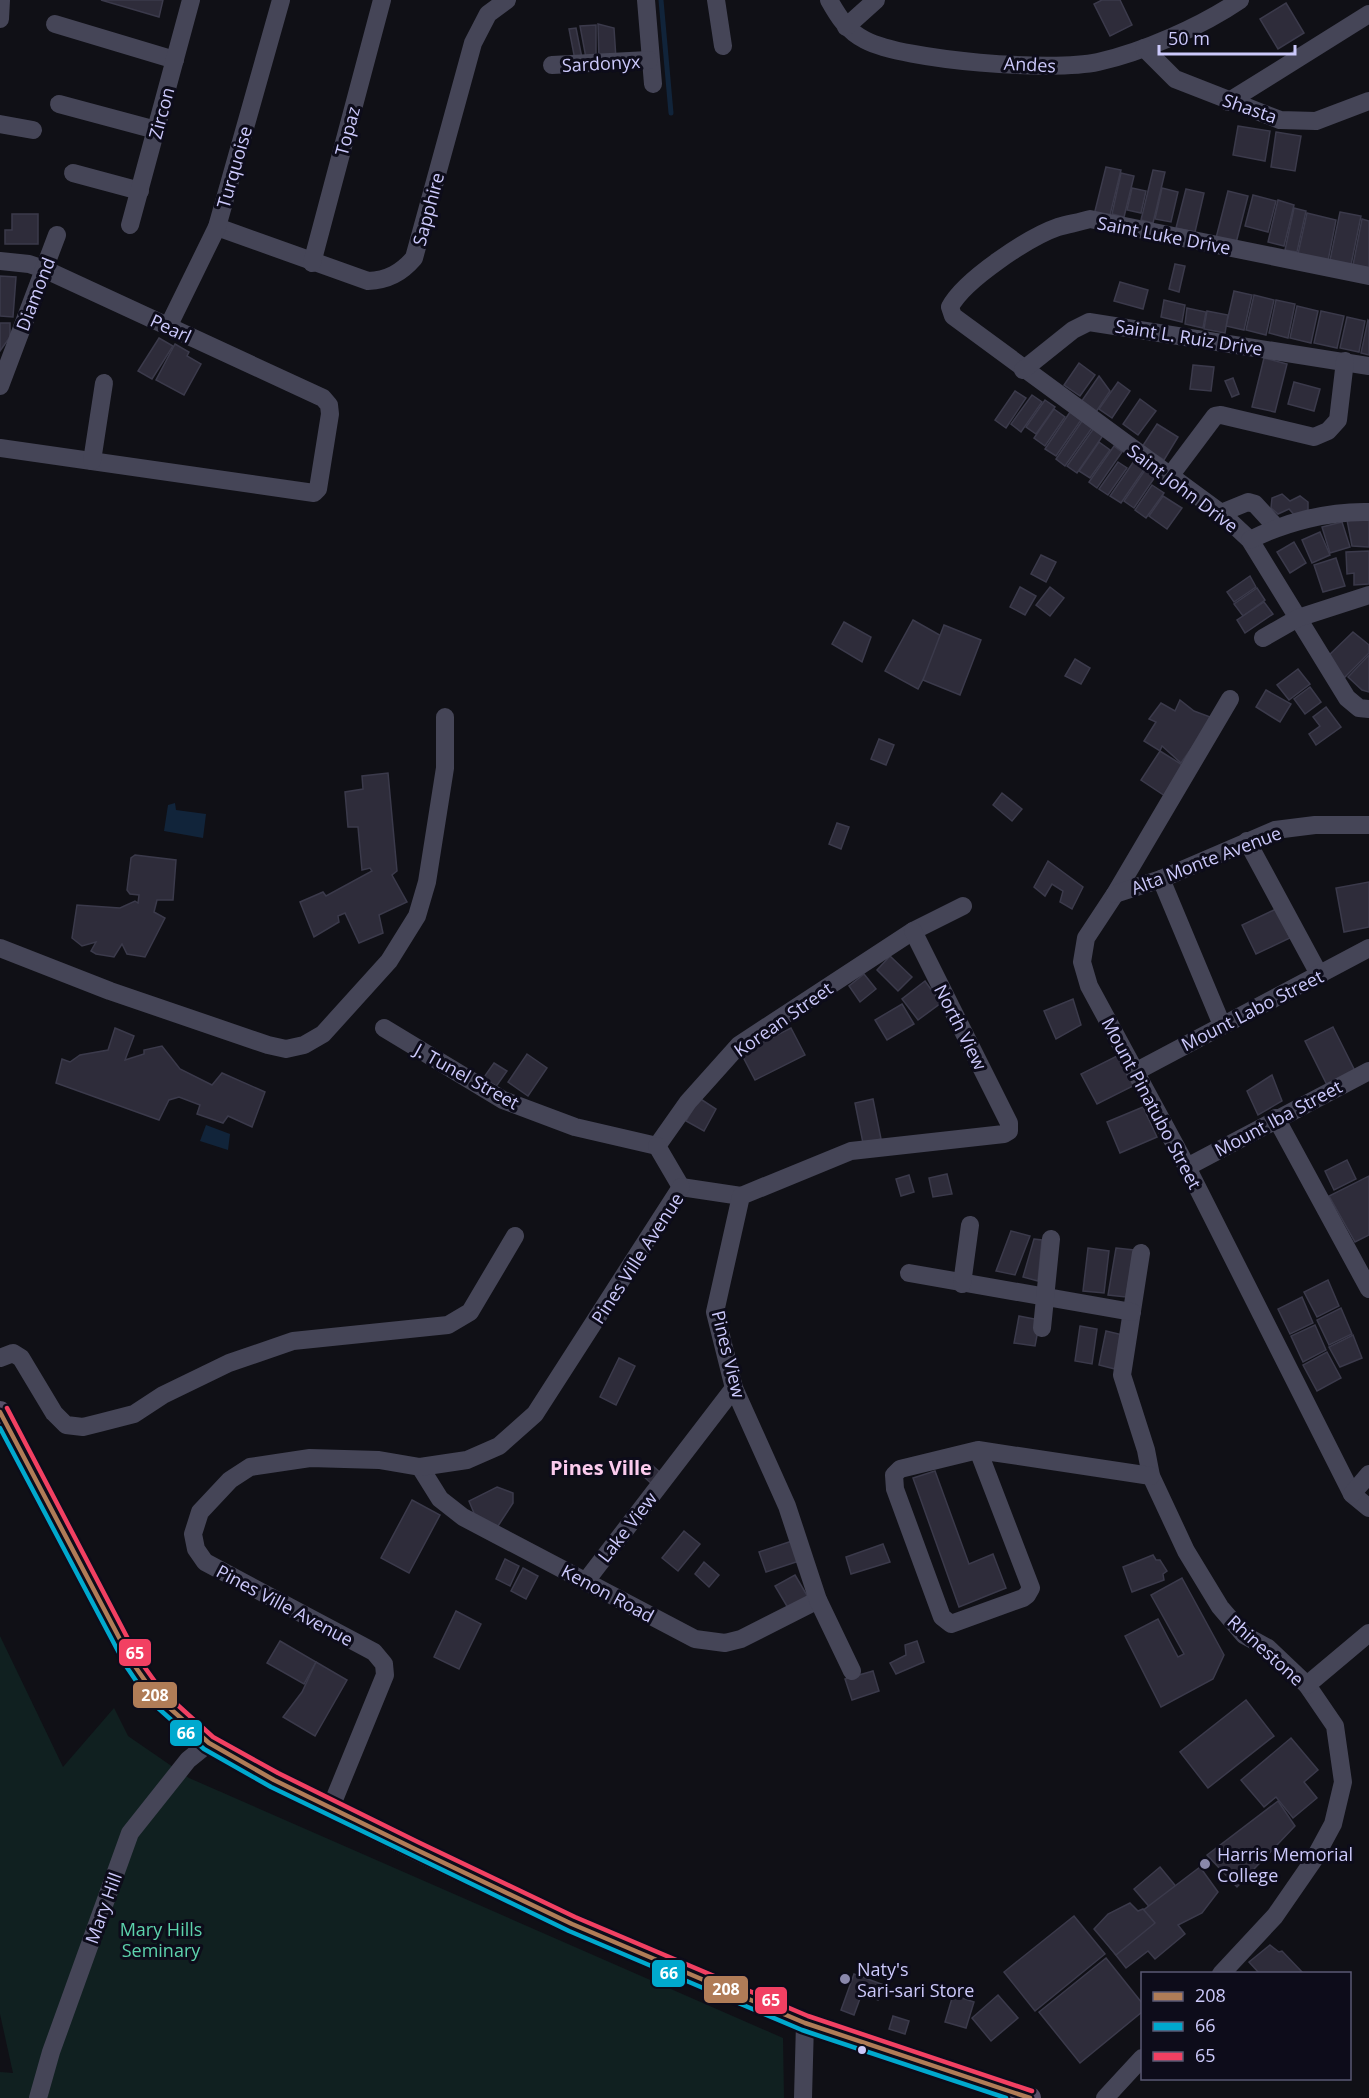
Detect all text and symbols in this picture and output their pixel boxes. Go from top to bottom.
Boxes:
scale bar [1159,18,1296,56]
text: 50 m [1168,26,1210,50]
street label: Sardonyx [561,49,641,77]
street label: Andes [1003,51,1057,77]
street label: Zircon [143,84,179,142]
street label: Shasta [1220,88,1280,128]
street label: Topaz [329,104,365,158]
street label: Turquoise [211,123,257,211]
street label: Sapphire [407,170,449,248]
street label: Saint Luke Drive [1095,210,1233,260]
street label: Diamond [10,254,60,334]
street label: Pearl [147,308,195,348]
street label: Saint L. Ruiz Drive [1113,313,1265,361]
street label: Saint John Drive [1123,438,1243,538]
street label: Alta Monte Avenue [1128,820,1284,900]
street label: Mount Labo Street [1177,964,1327,1056]
street label: Korean Street [729,976,837,1062]
street label: North View [929,980,993,1074]
street label: Mount Pinatubo Street [1097,1013,1207,1193]
street label: J. Tunel Street [409,1036,523,1115]
street label: Mount Iba Street [1210,1074,1346,1162]
street label: Pines Ville Avenue [586,1188,688,1328]
street label: Pines View [707,1308,751,1400]
district label: Pines Ville [550,1454,652,1481]
street label: Lake View [592,1487,662,1567]
street label: Pines Ville Avenue [212,1559,358,1651]
street label: Kenon Road [557,1559,659,1627]
street label: Rhinestone [1223,1609,1309,1691]
line badge: 65 [118,1638,152,1667]
text: 65 [126,1642,144,1664]
line badge: 208 [132,1681,178,1709]
text: 208 [141,1684,169,1706]
line badge: 66 [169,1719,203,1747]
text: 66 [177,1722,195,1744]
place label: Harris Memorial College [1217,1842,1353,1887]
marker: Harris Memorial College [1198,1857,1212,1871]
street label: Mary Hill [79,1869,127,1947]
park label: Mary Hills Seminary [120,1917,202,1962]
place label: Naty's Sari-sari Store [857,1957,974,2002]
line badge: 66 [651,1959,686,1988]
text: 66 [660,1962,678,1984]
marker: Naty's Sari-sari Store [838,1972,852,1986]
legend [1141,1972,1351,2080]
line badge: 208 [703,1975,749,2004]
text: 208 [712,1978,740,2000]
text: 208 [1195,1983,1226,2007]
line badge: 65 [754,1986,788,2015]
text: 65 [762,1989,780,2011]
text: 66 [1195,2013,1216,2037]
text: 65 [1195,2043,1216,2067]
unlabelled marker [856,2044,868,2056]

